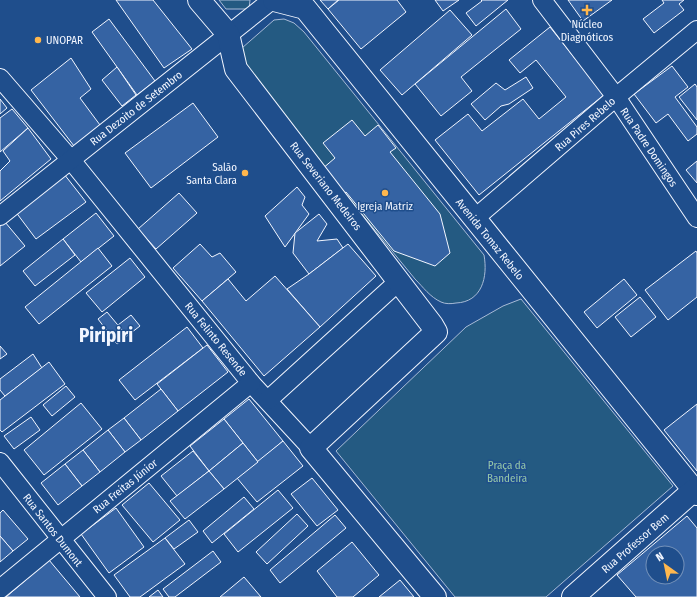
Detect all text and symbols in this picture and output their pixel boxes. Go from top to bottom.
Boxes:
marker: Núcleo Diagnóticos [581,4,593,16]
place label: Núcleo Diagnóticos [561,18,614,44]
place label: UNOPAR [46,34,83,47]
marker: UNOPAR [33,35,43,45]
street label: Rua Dezoito de Setembro [88,68,185,148]
street label: Rua Pires Rebelo [553,95,618,154]
street label: Rua Padre Domingos [617,105,680,189]
street label: Rua Severiano Medeiros [287,140,364,233]
place label: Salão Santa Clara [186,161,237,187]
marker: Salão Santa Clara [240,168,250,178]
marker: Igreja Matriz [380,188,390,198]
street label: Avenida Tomaz Rebelo [453,196,526,283]
place label: Igreja Matriz [357,200,413,213]
street label: Rua Felinto Resende [182,300,249,379]
district label: Piripiri [79,324,133,347]
street label: Rua Freitas Júnior [91,456,160,516]
park label: Praça da Bandeira [487,459,527,485]
street label: Rua Santos Dumont [20,491,85,570]
street label: Rua Professor Bem [599,511,672,576]
north arrow [645,545,685,585]
text: N [654,550,666,564]

